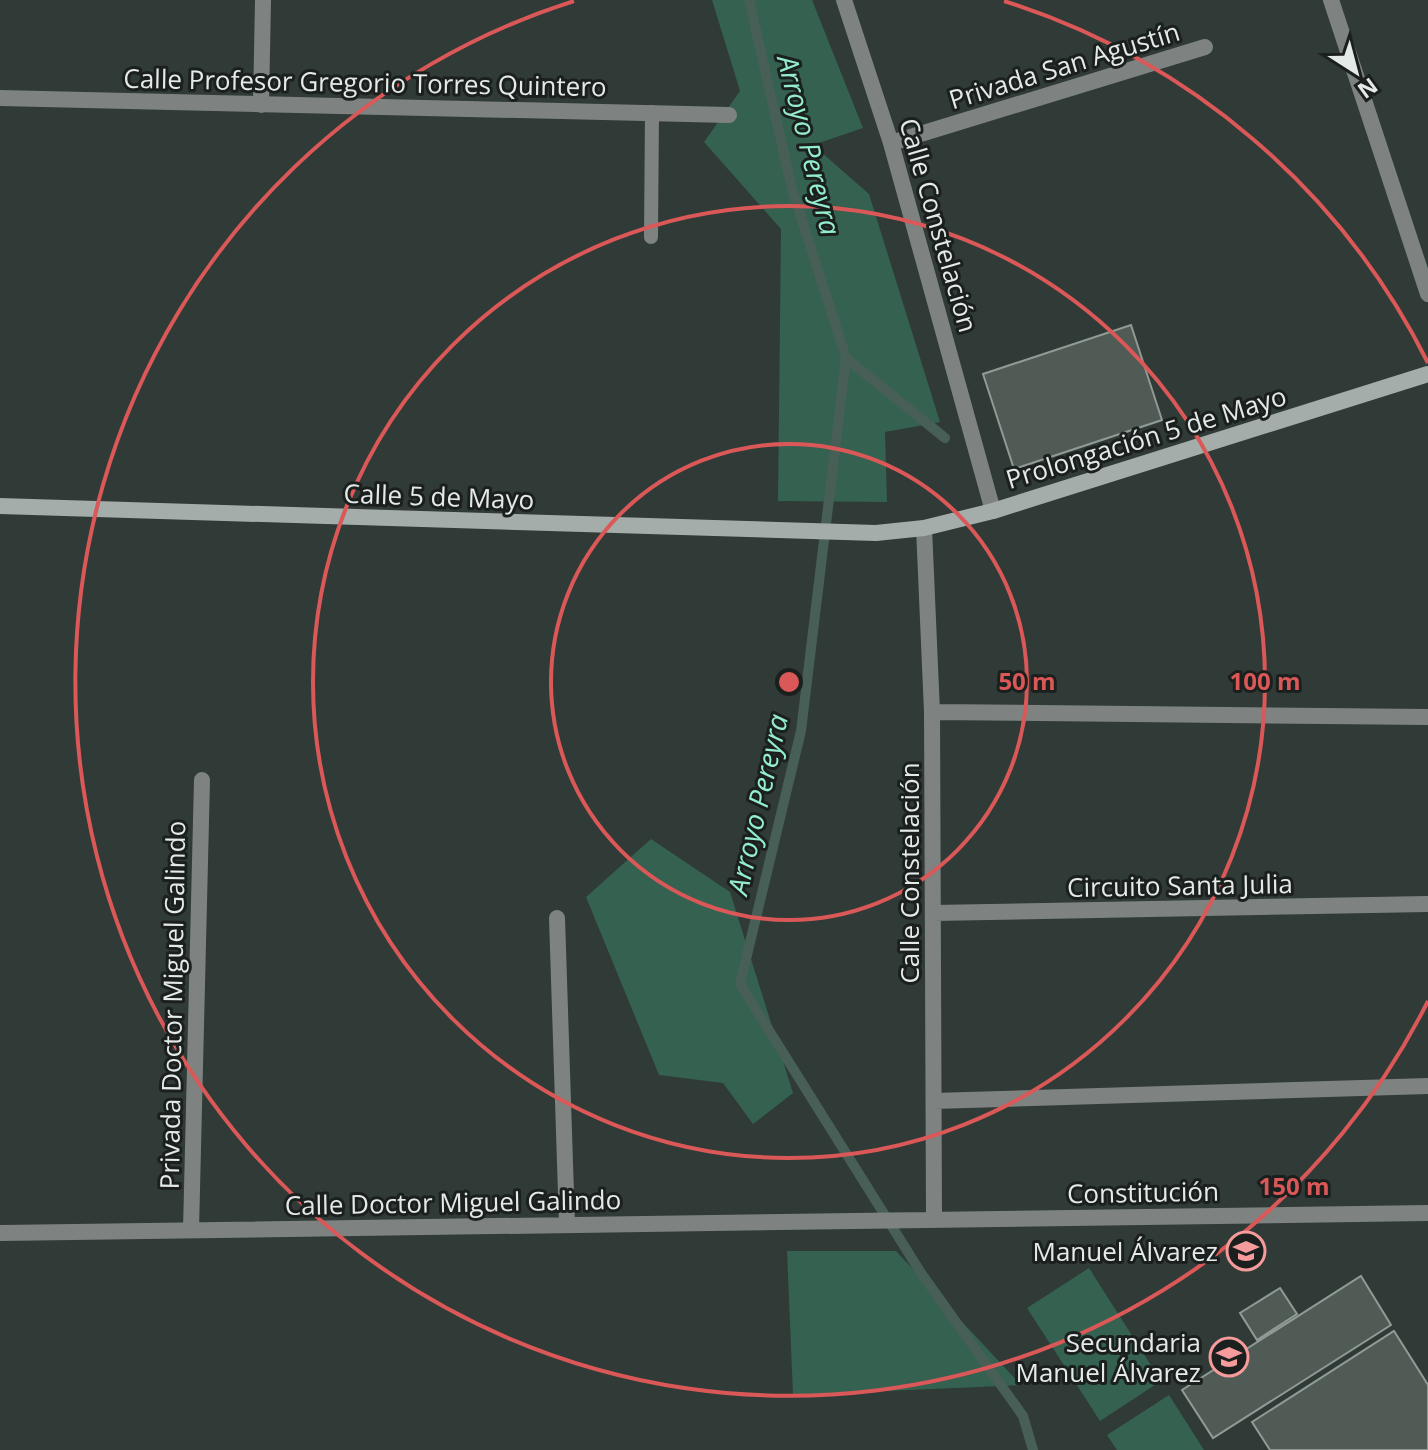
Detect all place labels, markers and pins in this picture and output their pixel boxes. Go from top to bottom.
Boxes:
centre of rings [775,668,803,696]
school or university icon: Manuel Álvarez [1225,1230,1267,1272]
place label: Manuel Álvarez [1033,1233,1218,1269]
place label: Secundaria Manuel Álvarez [1016,1324,1201,1390]
school or university icon: Secundaria Manuel Álvarez [1208,1336,1250,1378]

